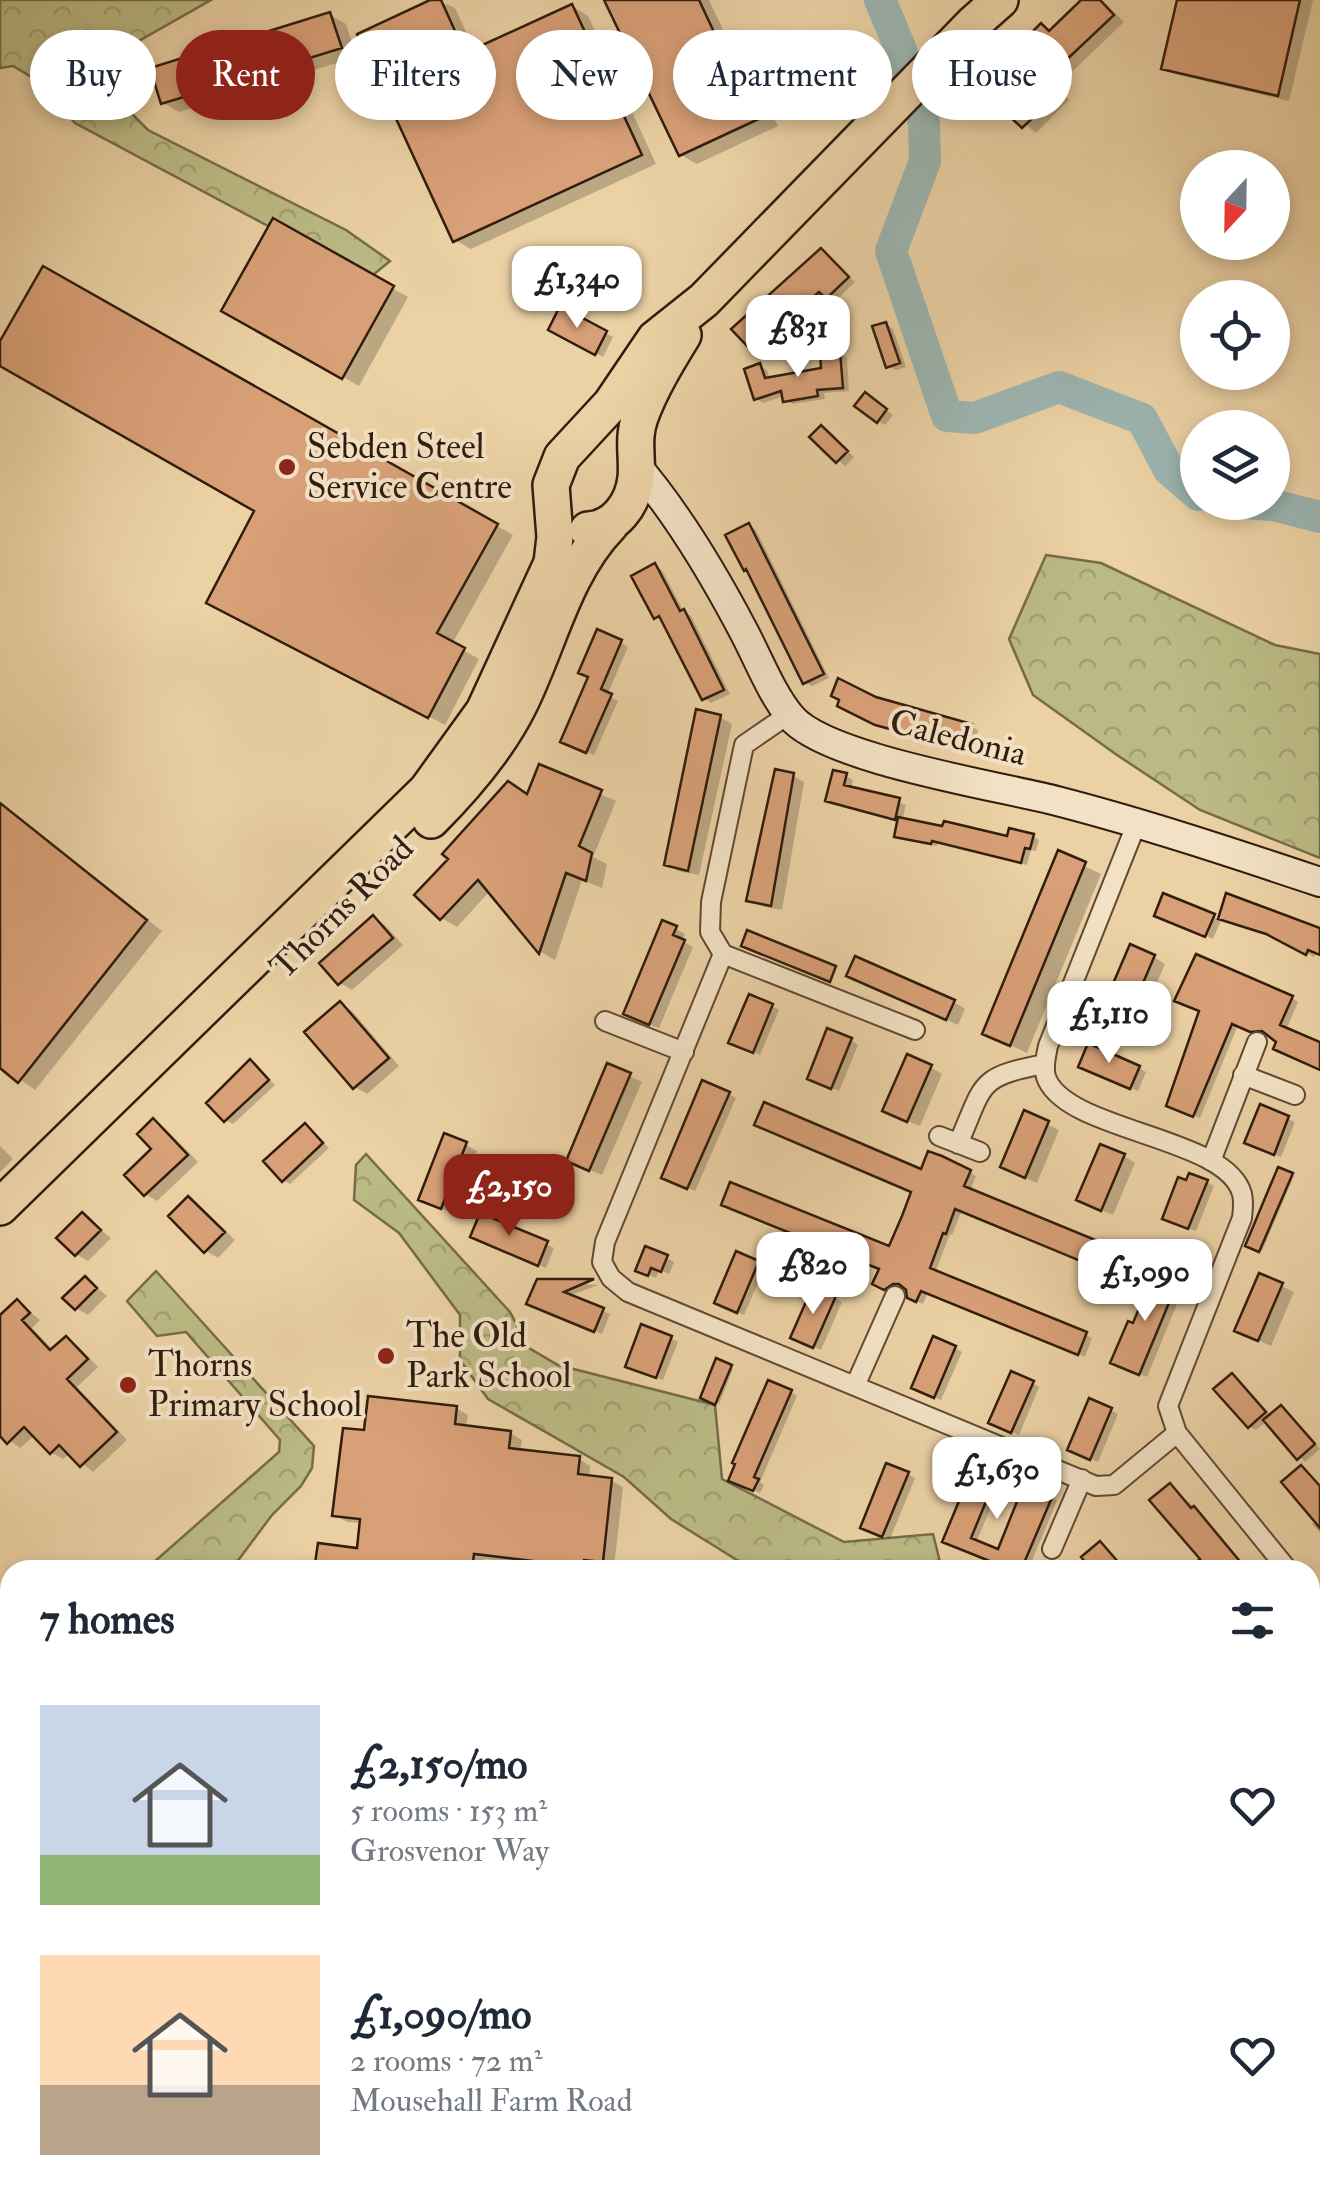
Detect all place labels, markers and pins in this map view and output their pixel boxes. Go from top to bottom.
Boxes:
pin: £1,340 [496,246,658,331]
pin: £831 [739,295,857,380]
place label: Sebden Steel Service Centre [307,425,512,509]
marker: Sebden Steel Service Centre [276,456,298,478]
pin: £1,110 [1028,981,1190,1066]
pin: £2,150 [428,1154,590,1239]
pin: £820 [754,1232,872,1317]
pin: £1,090 [1064,1239,1226,1324]
place label: The Old Park School [406,1314,572,1398]
place label: Thorns Primary School [148,1343,362,1427]
marker: The Old Park School [375,1345,397,1367]
marker: Thorns Primary School [117,1374,139,1396]
pin: £1,630 [916,1437,1078,1522]

